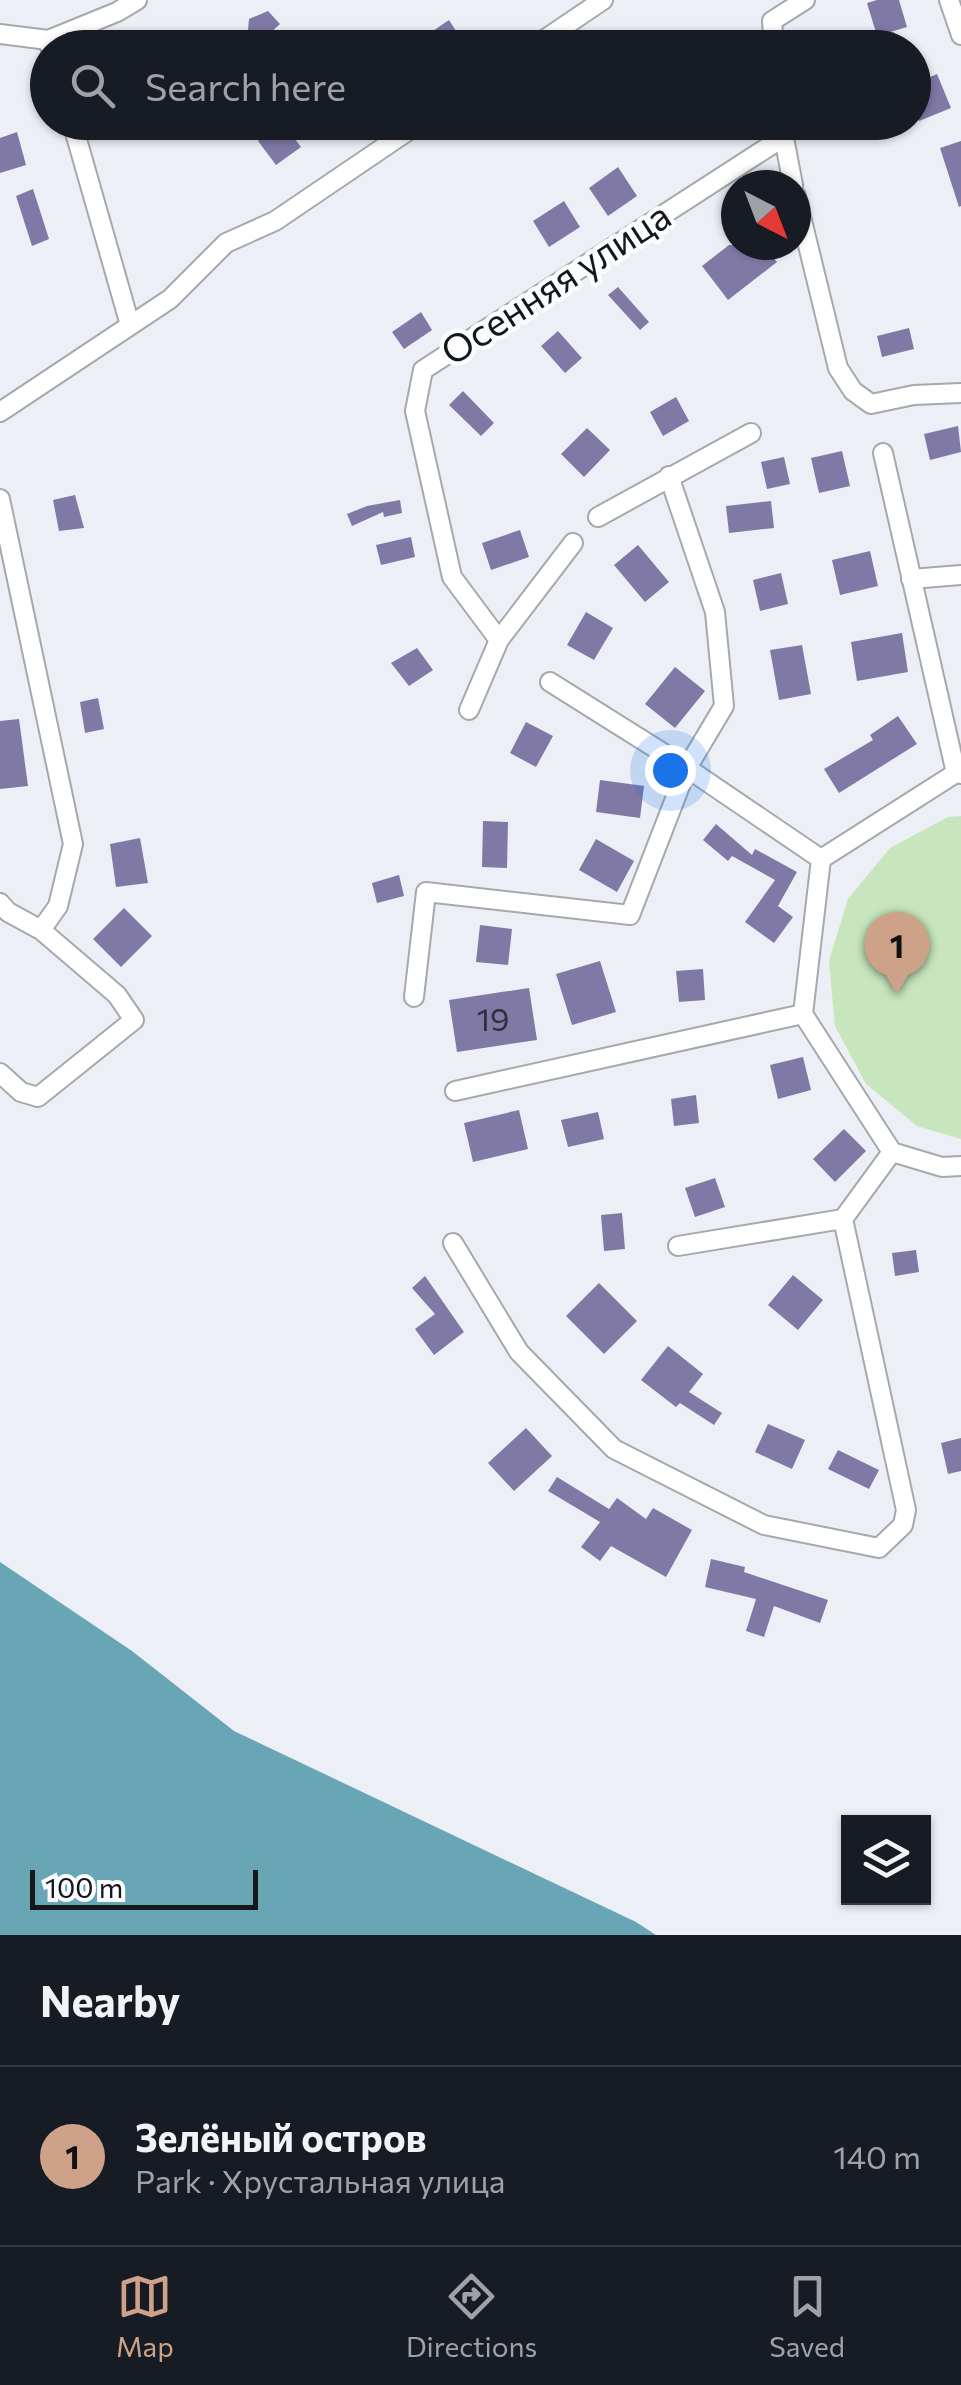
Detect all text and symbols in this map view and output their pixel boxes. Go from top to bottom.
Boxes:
search box [30,30,931,140]
icon: search [65,58,120,113]
text: Search here [145,62,346,109]
north arrow [721,170,811,260]
street label: Осенняя улица [431,190,678,374]
your location [645,745,696,796]
pin: 1 [864,912,930,994]
house number: 19 [476,998,510,1038]
map controls [841,1815,931,1905]
button: layers [841,1815,931,1905]
scale bar [30,1865,258,1910]
text: 100 m [45,1870,123,1904]
text: Nearby [40,1974,180,2026]
text: Зелёный остров [135,2113,426,2160]
text: 1 [65,2136,80,2176]
text: 140 m [833,2136,921,2176]
text: Park · Хрустальная улица [135,2160,505,2200]
tab: Map [116,2269,174,2363]
tab: Directions [406,2269,537,2363]
tab: Saved [769,2269,845,2363]

